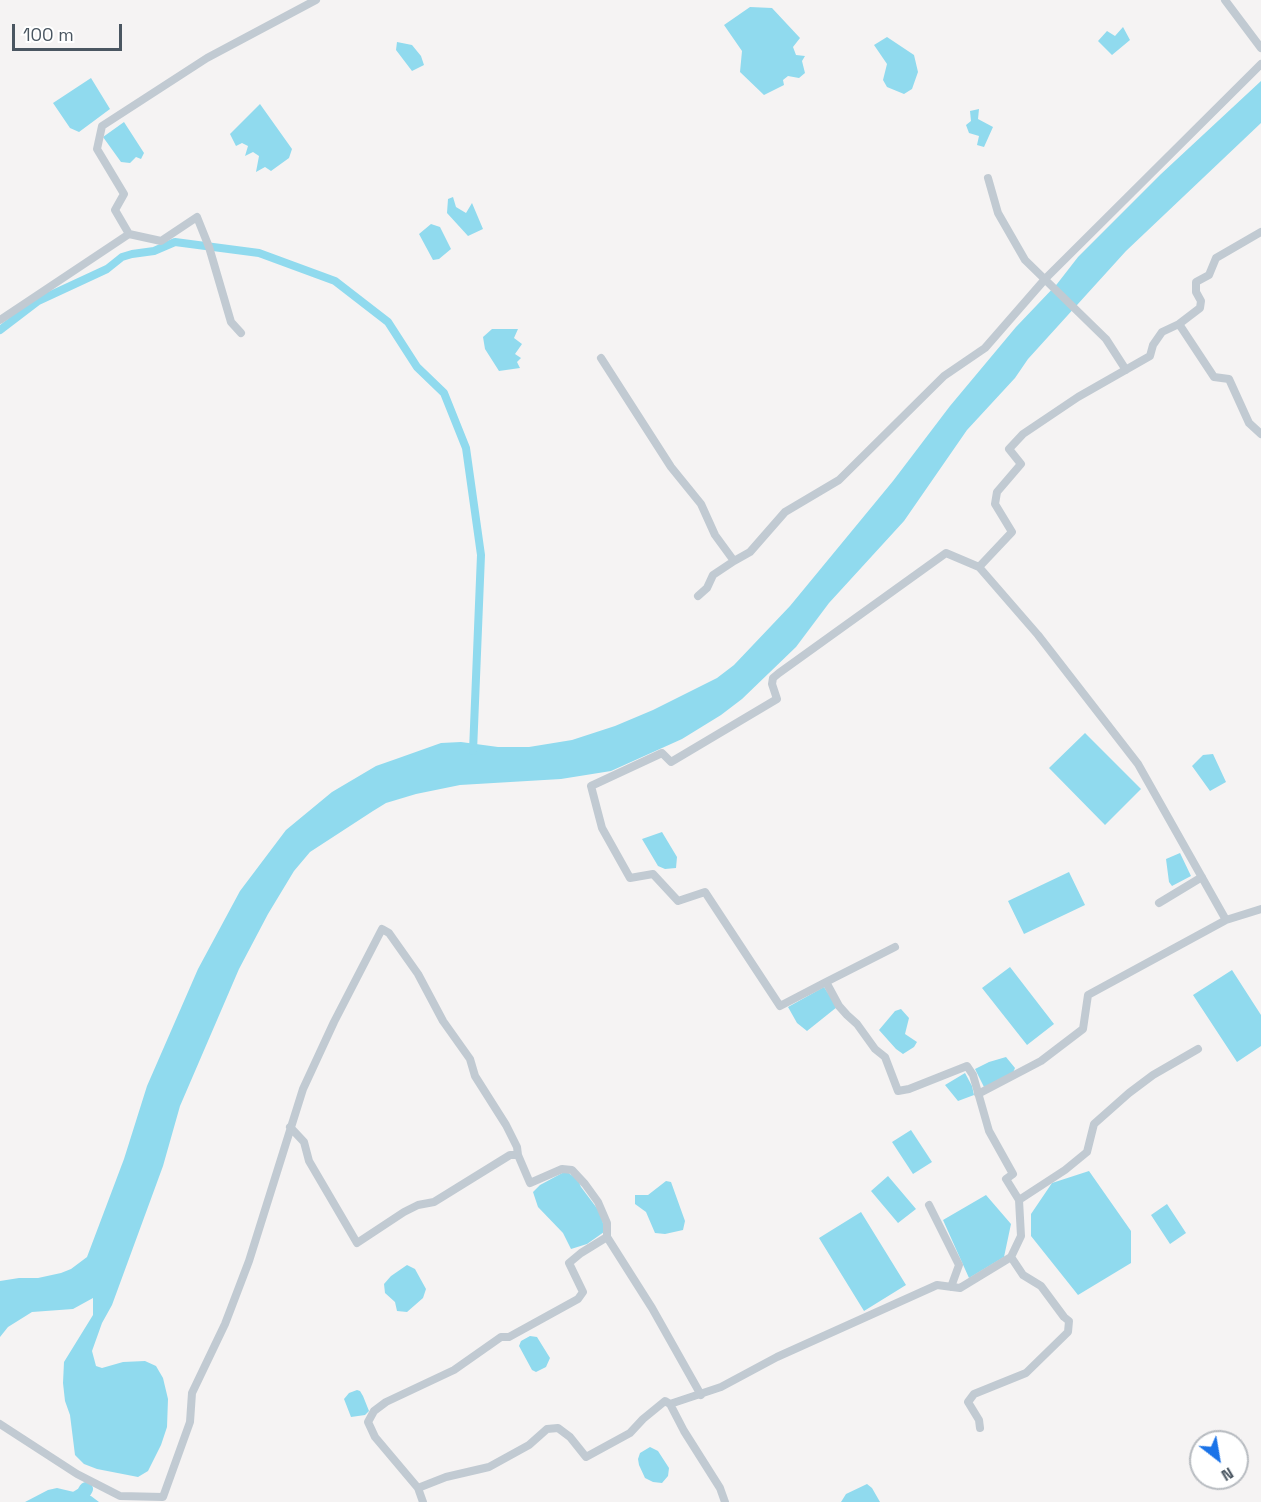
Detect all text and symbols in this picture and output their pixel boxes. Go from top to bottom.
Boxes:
scale bar [15,12,124,50]
text: 100 m [23,23,74,46]
north arrow [1189,1430,1249,1490]
text: N [1217,1462,1238,1486]

